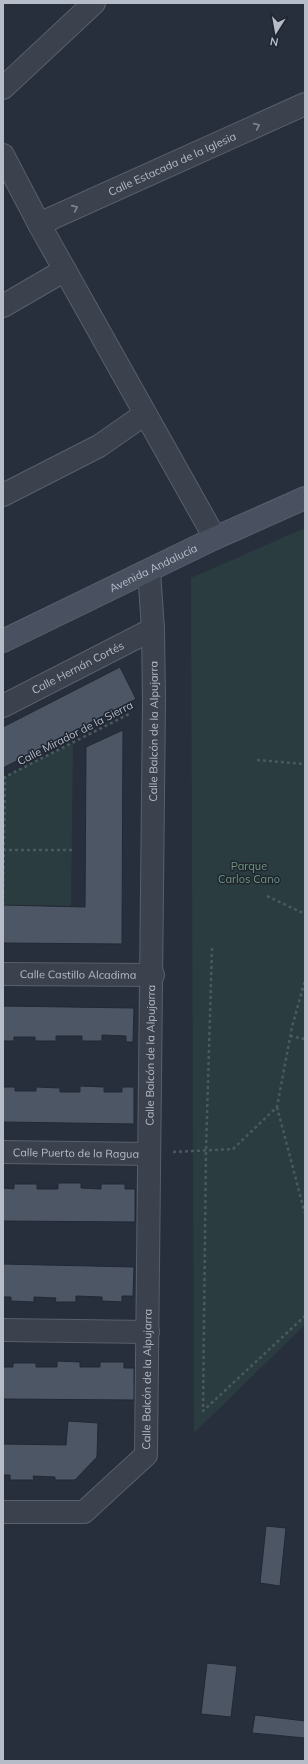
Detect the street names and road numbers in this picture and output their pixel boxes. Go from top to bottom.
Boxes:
street label: Calle Estacada de la Iglesia [106,129,238,199]
street label: Avenida Andalucía [107,541,200,595]
street label: Calle Hernán Cortés [29,638,126,697]
street label: Calle Balcón de la Alpujarra [146,661,161,802]
street label: Calle Mirador de la Sierra [15,698,135,768]
street label: Calle Castillo Alcadima [20,967,136,982]
street label: Calle Balcón de la Alpujarra [142,985,158,1126]
street label: Calle Puerto de la Ragua [13,1145,139,1161]
street label: Calle Balcón de la Alpujarra [139,1309,155,1450]

